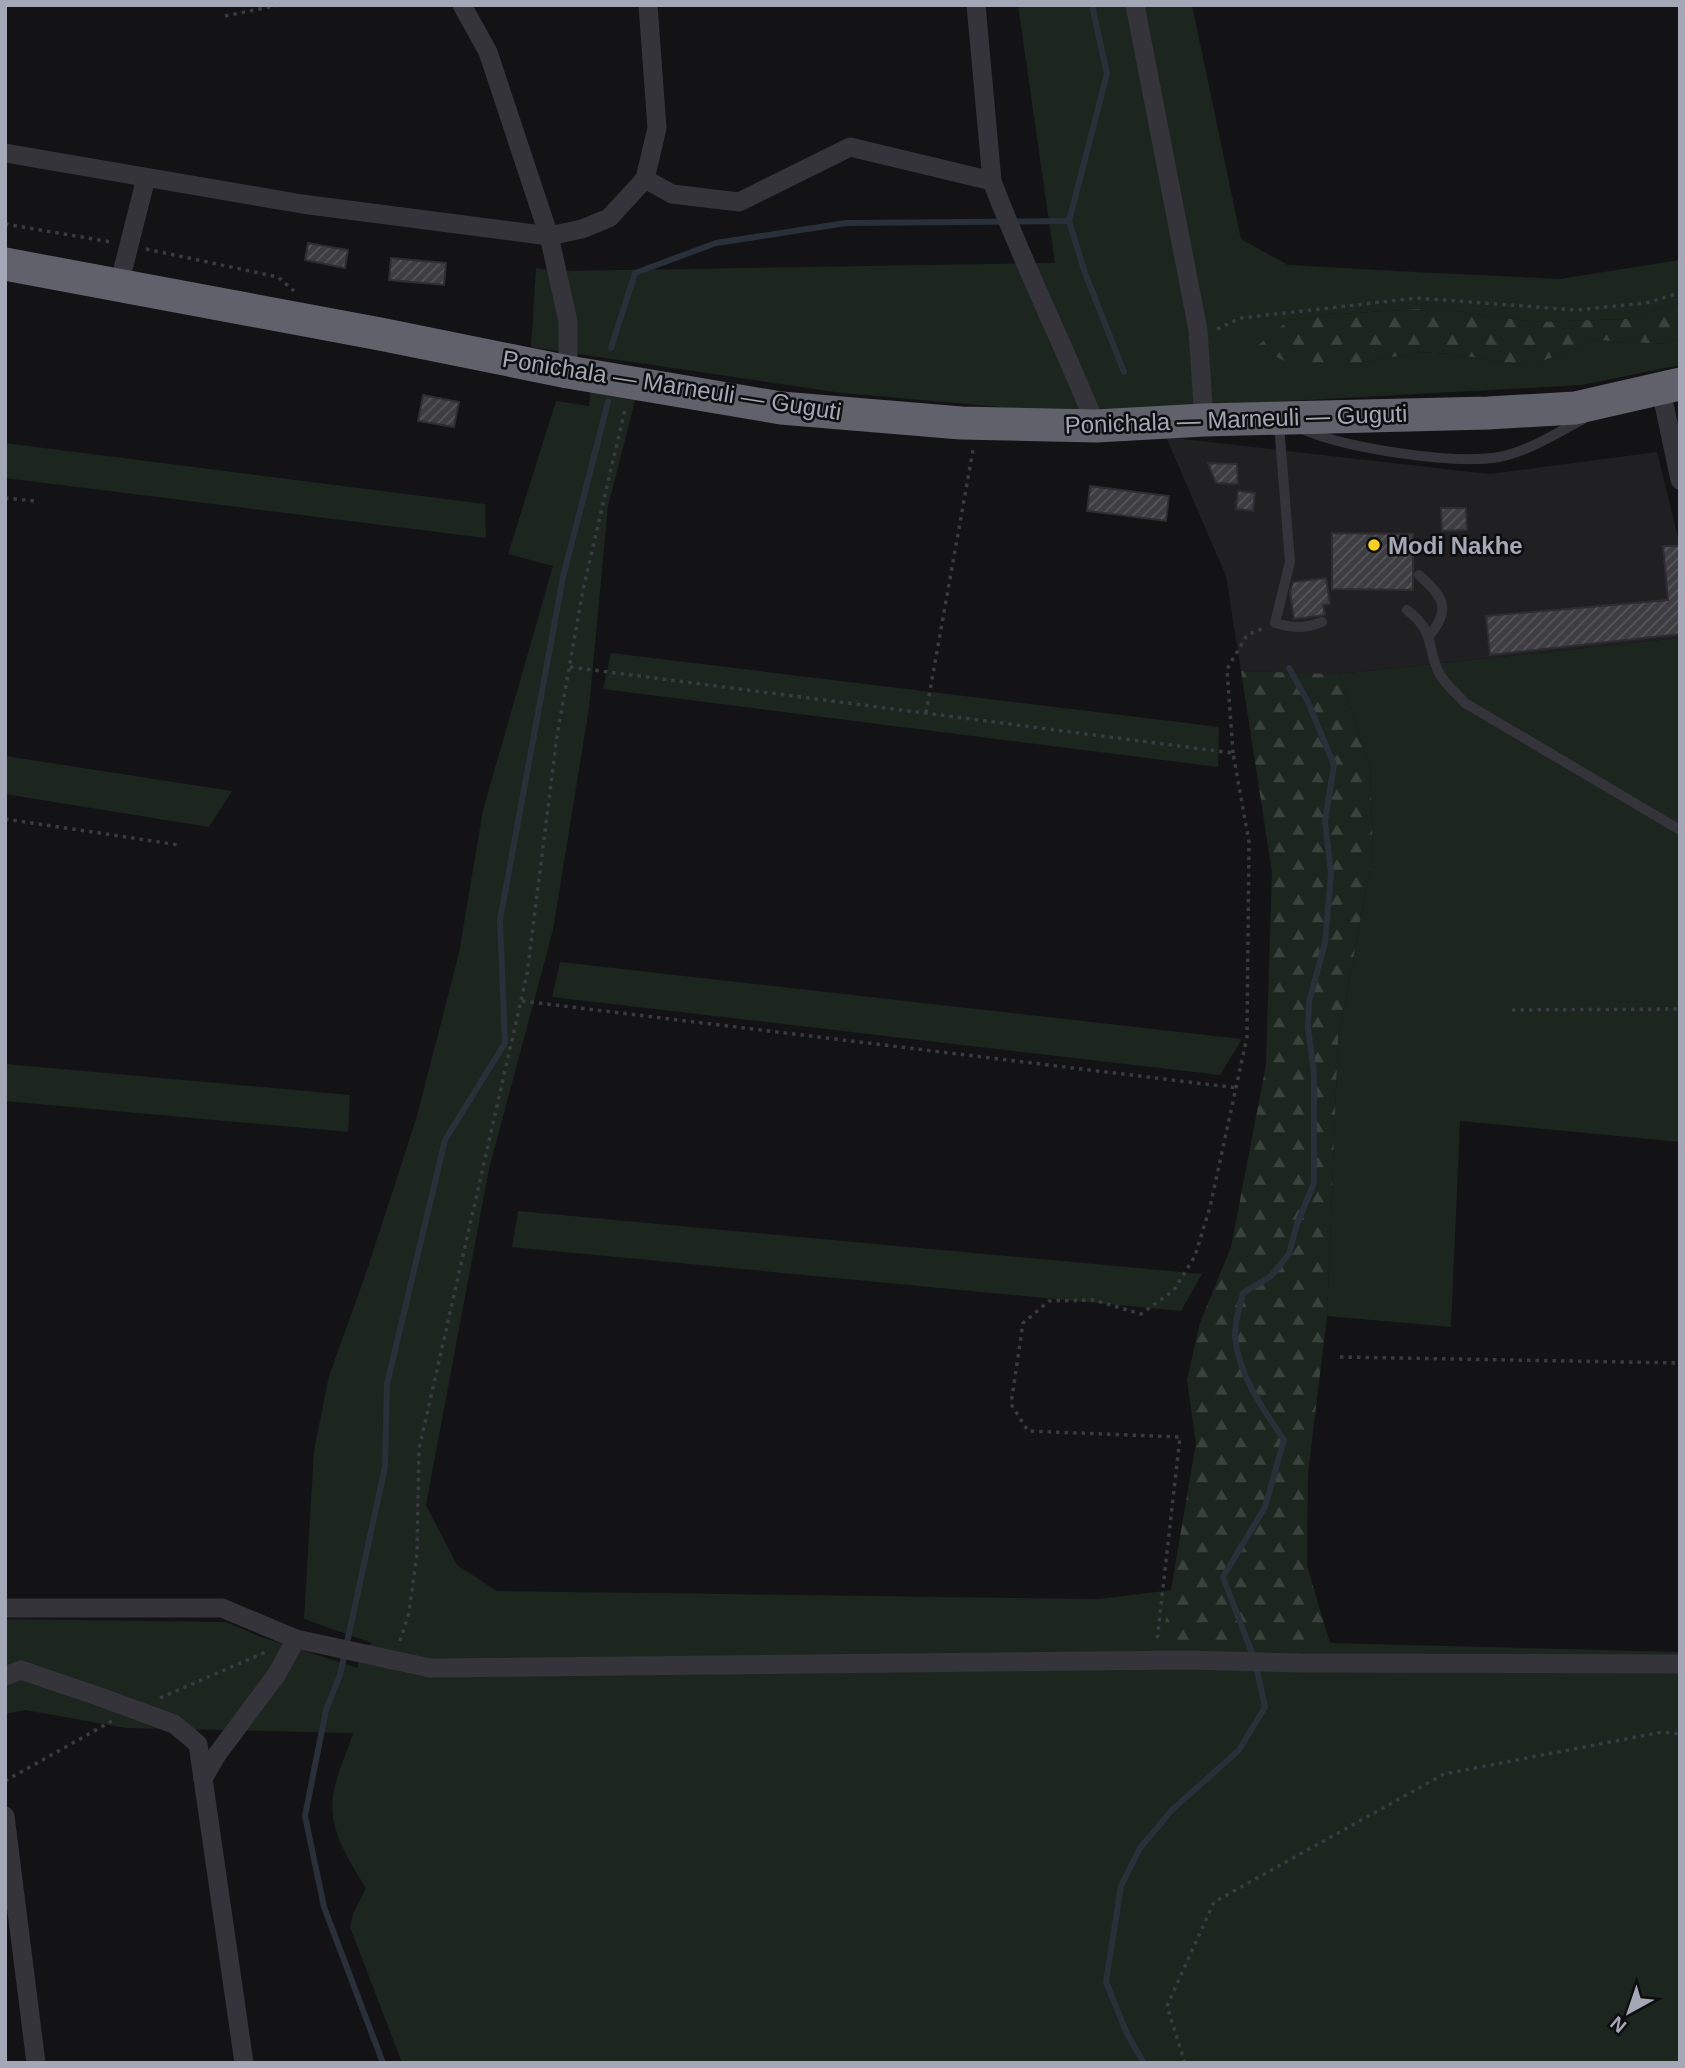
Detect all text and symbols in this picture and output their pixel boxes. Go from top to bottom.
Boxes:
street label: Ponichala — Marneuli — Guguti [501,345,843,425]
street label: Ponichala — Marneuli — Guguti [1064,400,1408,438]
place label: Modi Nakhe [1388,532,1523,559]
marker: Modi Nakhe [1366,537,1382,553]
north arrow [1594,1977,1664,2047]
text: N [1606,2012,1630,2037]

